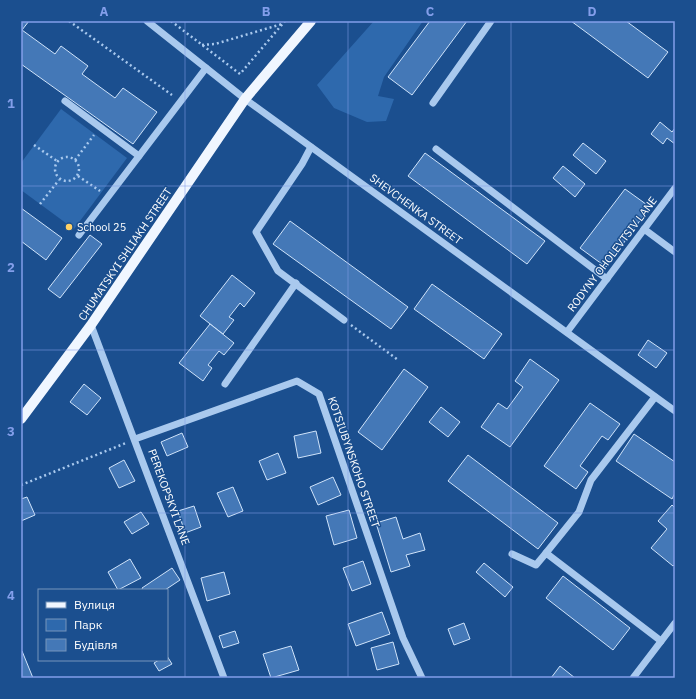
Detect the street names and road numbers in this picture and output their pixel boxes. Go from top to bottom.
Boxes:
street label: SHEVCHENKA STREET [367,171,466,248]
street label: CHUMATSKYI SHLIAKH STREET [75,184,175,323]
street label: RODYNY OHOLEVTSIV LANE [564,194,660,314]
street label: KOTSIUBYNSKOHO STREET [325,395,383,530]
street label: PEREKOPSKYI LANE [145,447,193,547]

